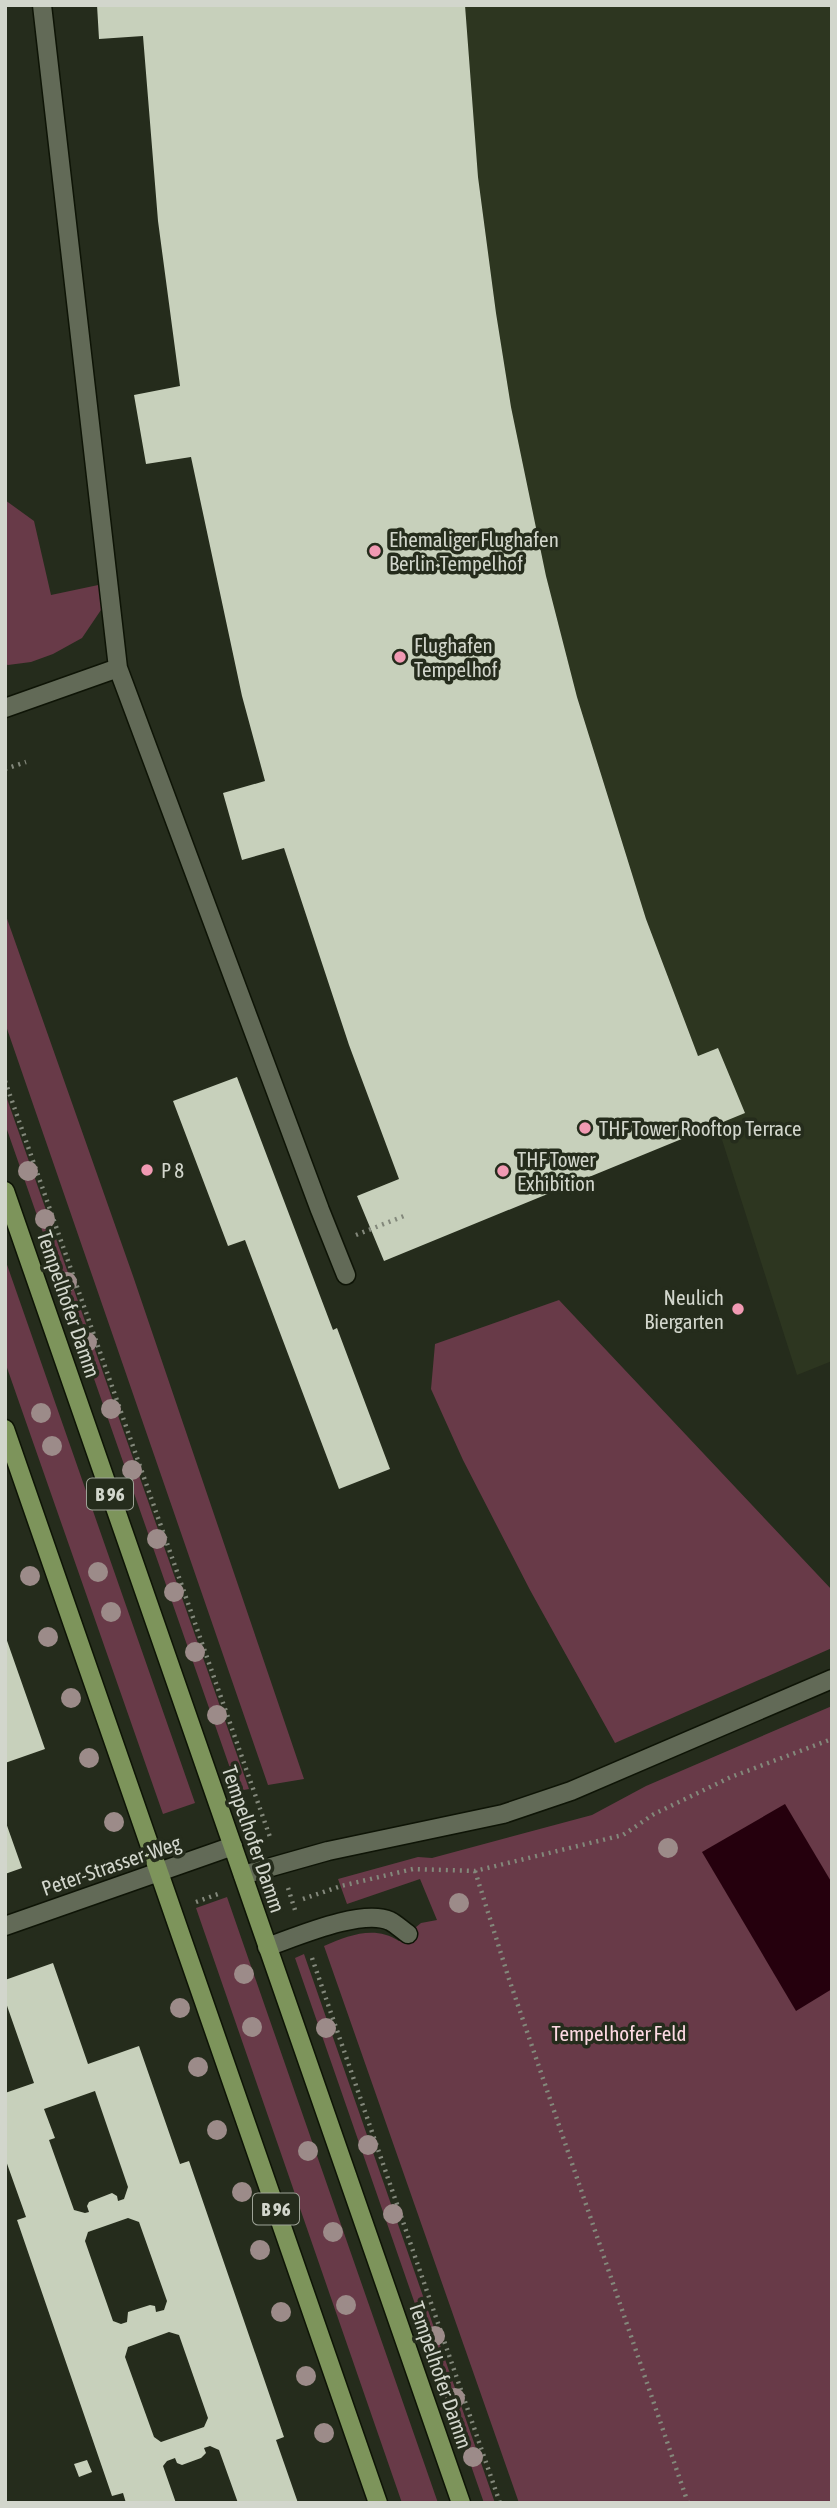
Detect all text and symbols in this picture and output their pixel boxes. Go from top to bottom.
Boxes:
place label: Ehemaliger Flughafen Berlin-Tempelhof [389,527,559,575]
marker: Ehemaliger Flughafen Berlin-Tempelhof [367,543,383,559]
place label: Flughafen Tempelhof [414,633,498,681]
marker: Flughafen Tempelhof [392,649,408,665]
place label: THF Tower Rooftop Terrace [599,1116,801,1140]
marker: THF Tower Rooftop Terrace [577,1120,593,1136]
place label: THF Tower Exhibition [517,1147,596,1195]
place label: P 8 [161,1158,184,1182]
marker: P 8 [139,1162,155,1178]
marker: THF Tower Exhibition [495,1163,511,1179]
street label: Tempelhofer Damm [33,1227,105,1381]
place label: Neulich Biergarten [644,1285,724,1333]
marker: Neulich Biergarten [730,1301,746,1317]
road number: B 96 [87,1478,133,1510]
street label: Tempelhofer Damm [218,1762,290,1916]
street label: Peter-Strasser-Weg [38,1830,184,1900]
park label: Tempelhofer Feld [551,2021,687,2045]
road number: B 96 [253,2194,299,2224]
street label: Tempelhofer Damm [405,2298,477,2452]

